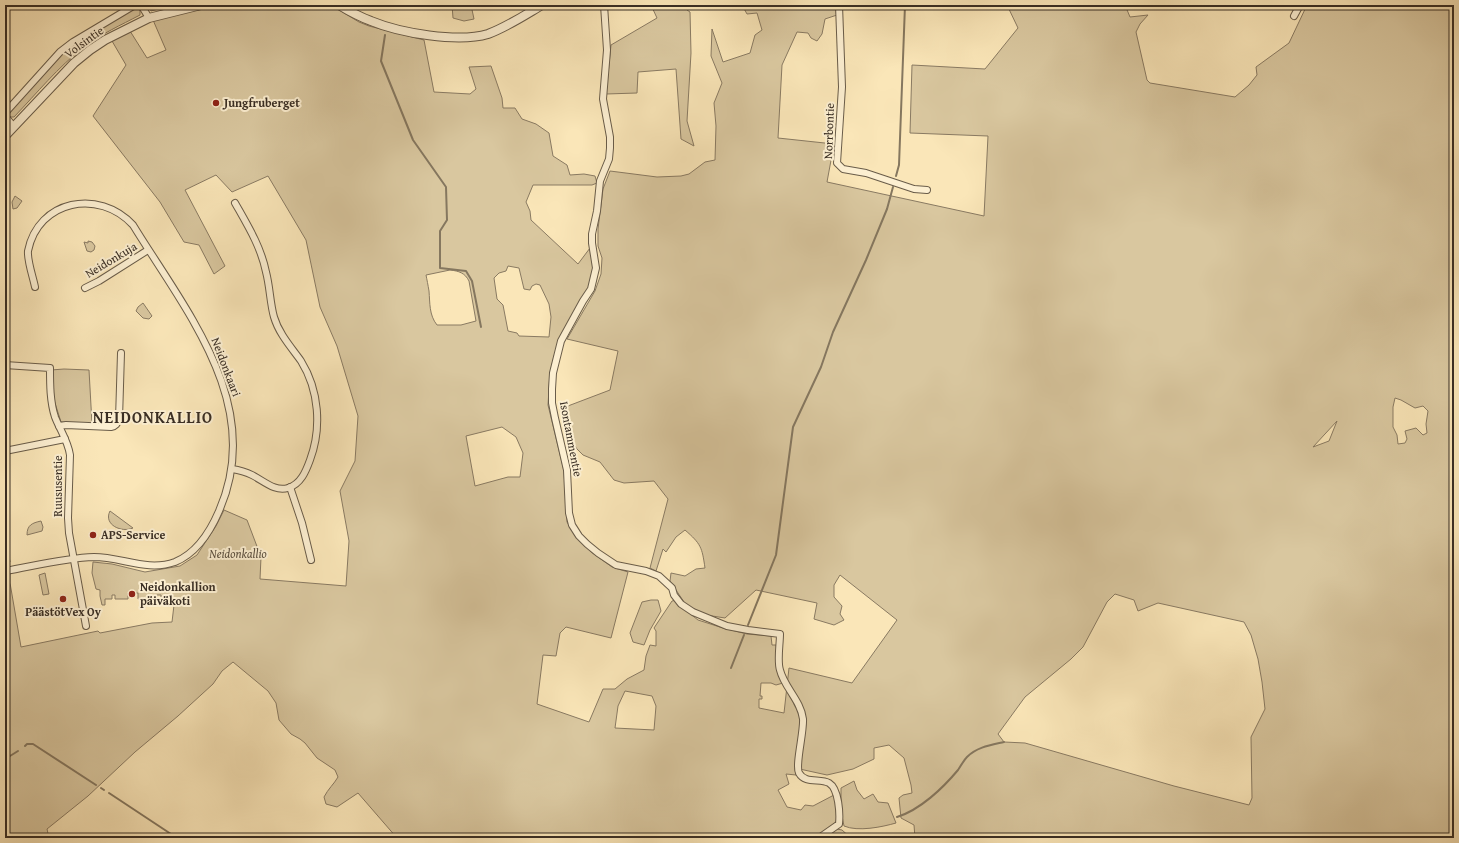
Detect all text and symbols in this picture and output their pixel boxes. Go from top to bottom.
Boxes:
street label: Volsintie [61,21,107,62]
place label: Jungfruberget [222,94,300,111]
marker: Jungfruberget [211,98,221,108]
street label: Norrbontie [819,102,838,159]
street label: Neidonkuja [82,237,140,282]
street label: Neidonkaari [207,335,246,399]
street label: Isontammentie [556,400,587,478]
district label: NEIDONKALLIO [93,405,213,429]
street label: Ruususentie [49,455,66,517]
place label: APS-Service [101,526,165,543]
marker: APS-Service [88,530,98,540]
park label: Neidonkallio [209,545,267,562]
place label: Neidonkallion päiväkoti [140,578,216,609]
marker: Neidonkallion päiväkoti [127,589,137,599]
marker: PäästötVex Oy [58,594,68,604]
place label: PäästötVex Oy [25,603,102,620]

